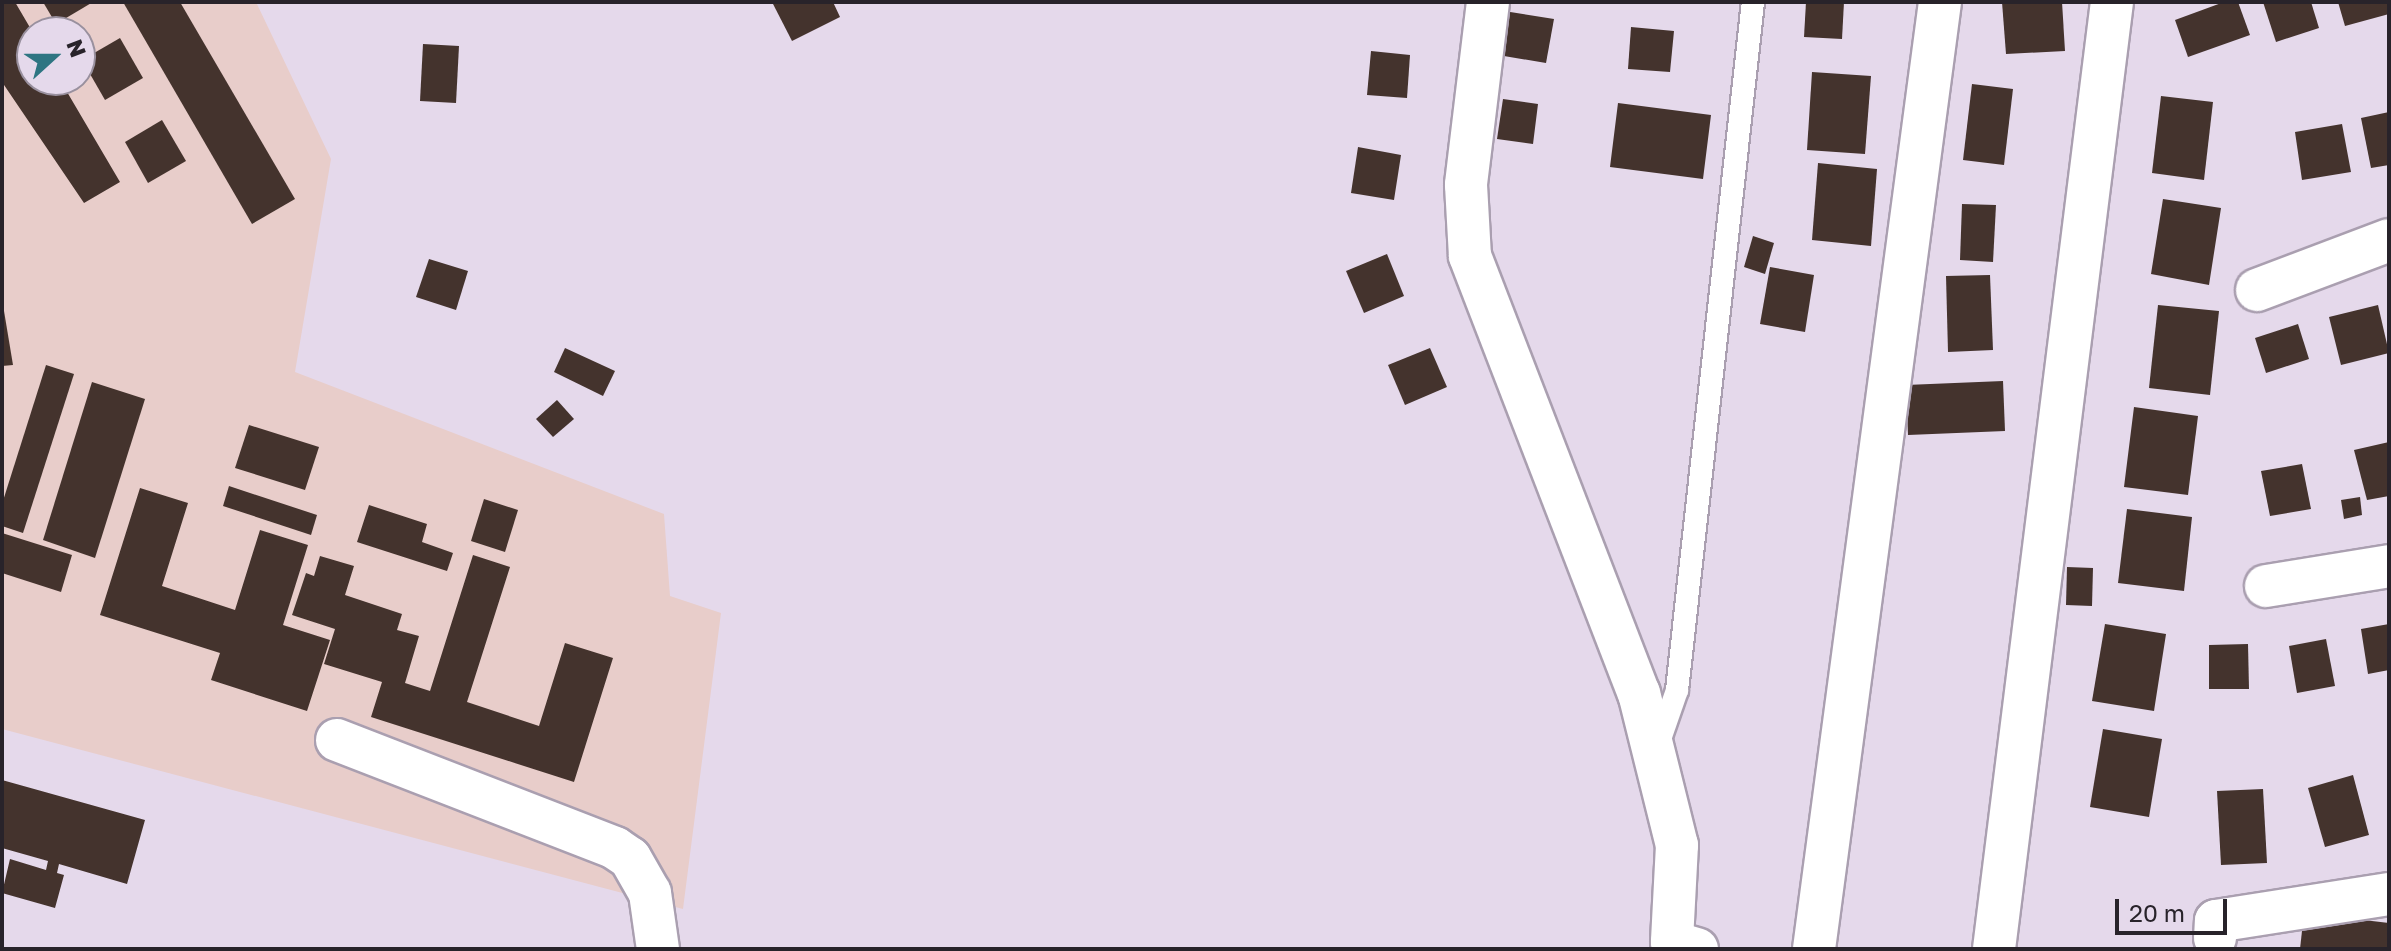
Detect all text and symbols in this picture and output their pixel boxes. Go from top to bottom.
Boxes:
north arrow [16,16,96,96]
text: N [61,35,93,61]
scale bar [2119,883,2231,933]
text: 20 m [2129,898,2185,927]

